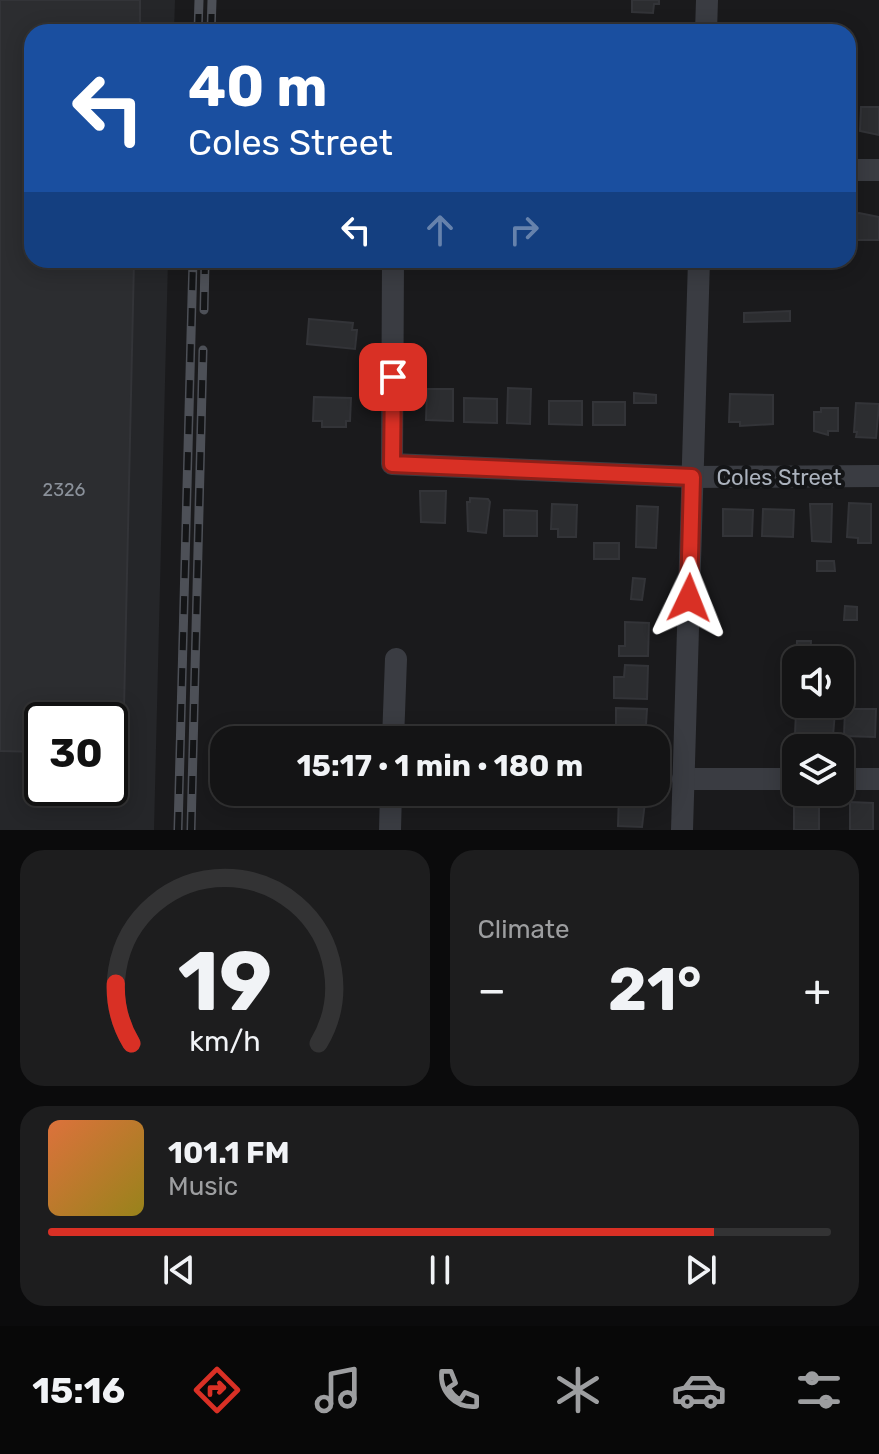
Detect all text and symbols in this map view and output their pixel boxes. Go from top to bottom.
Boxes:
text: 40 m [188,54,328,120]
icon: left [56,56,160,160]
text: Coles Street [188,121,393,164]
icon: left [334,208,378,252]
icon: ahead [418,208,462,252]
icon: right [502,208,546,252]
pin [359,343,427,411]
icon: arrive [371,355,415,399]
street label: Coles Street [716,464,842,491]
house number: 2326 [43,479,86,501]
position arrow [647,556,731,640]
map controls [782,646,854,806]
button: sound [782,646,854,718]
speed limit sign: 30 [24,702,128,806]
button: layers [782,734,854,806]
text: 15:17 · 1 min · 180 m [297,748,583,784]
text: Climate [478,914,570,945]
text: 19 [177,932,272,1031]
text: 21° [608,954,702,1025]
text: − [478,964,506,1016]
text: + [804,964,831,1016]
text: km/h [189,1024,260,1058]
text: 101.1 FM [168,1135,289,1171]
text: Music [168,1171,238,1202]
icon: previous [157,1248,201,1292]
icon: pause [418,1248,462,1292]
icon: next [679,1248,723,1292]
icon: directions [189,1362,245,1418]
icon: music [310,1362,366,1418]
icon: phone [430,1362,486,1418]
icon: climate [550,1362,606,1418]
icon: car [671,1362,727,1418]
icon: filters [791,1362,847,1418]
text: 15:16 [32,1369,125,1412]

